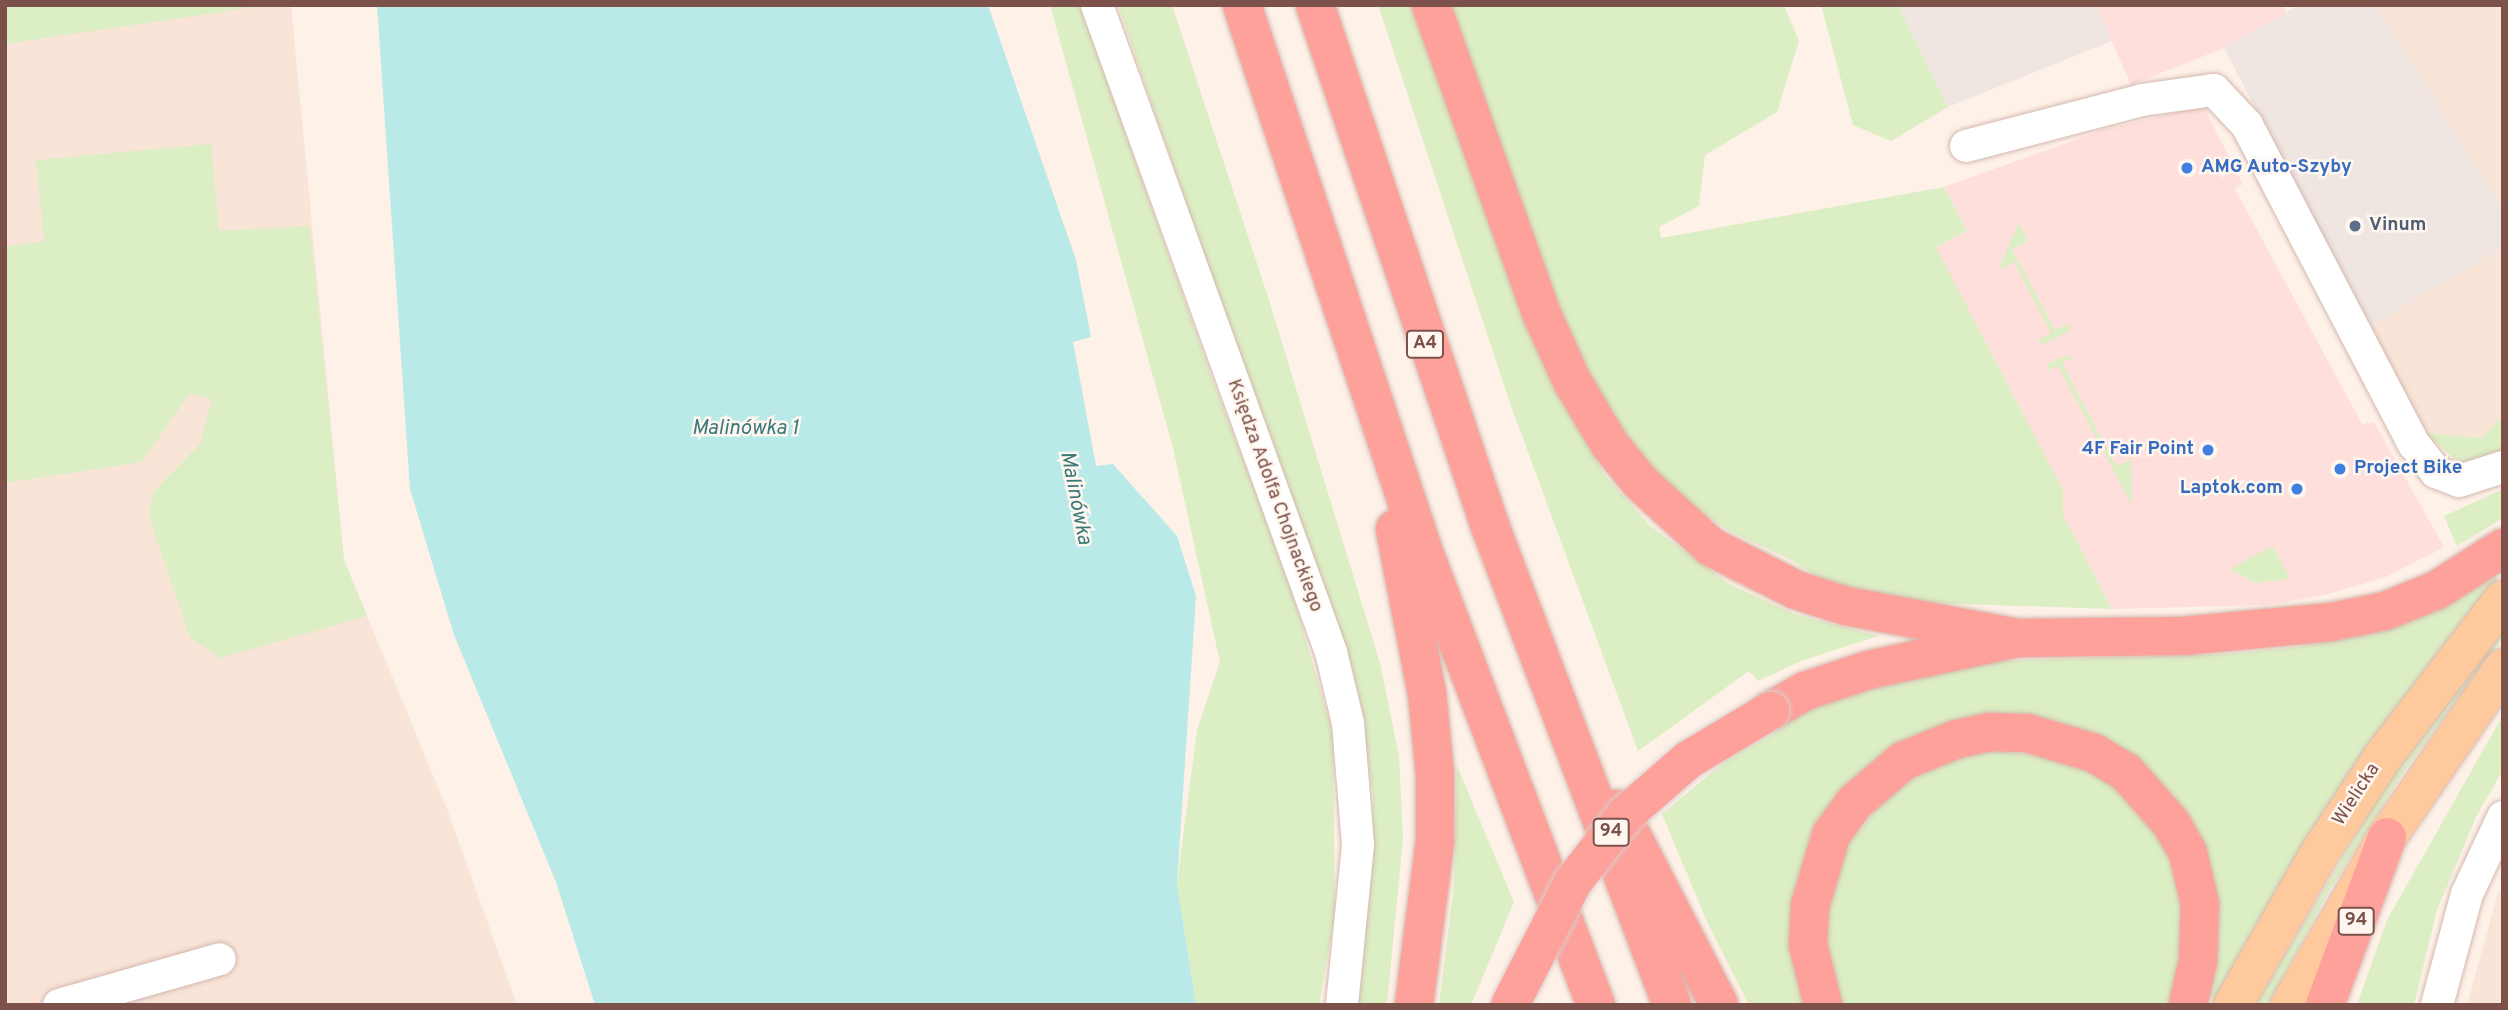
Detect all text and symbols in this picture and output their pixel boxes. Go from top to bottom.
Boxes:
place label: AMG Auto-Szyby [2201,157,2352,179]
marker: AMG Auto-Szyby [2179,160,2195,176]
place label: Vinum [2369,215,2426,237]
marker: Vinum [2347,218,2363,234]
road number: A4 [1406,330,1444,358]
street label: Księdza Adolfa Chojnackiego [1221,376,1327,616]
water label: Malinówka 1 [692,416,798,442]
place label: 4F Fair Point [2082,439,2194,461]
marker: 4F Fair Point [2200,442,2216,458]
water label: Malinówka [1054,449,1096,547]
place label: Project Bike [2354,458,2462,480]
marker: Project Bike [2332,461,2348,477]
place label: Laptok.com [2180,478,2283,500]
marker: Laptok.com [2289,481,2305,497]
street label: Wielicka [2328,759,2386,831]
road number: 94 [1592,818,1630,846]
road number: 94 [2337,906,2375,936]

